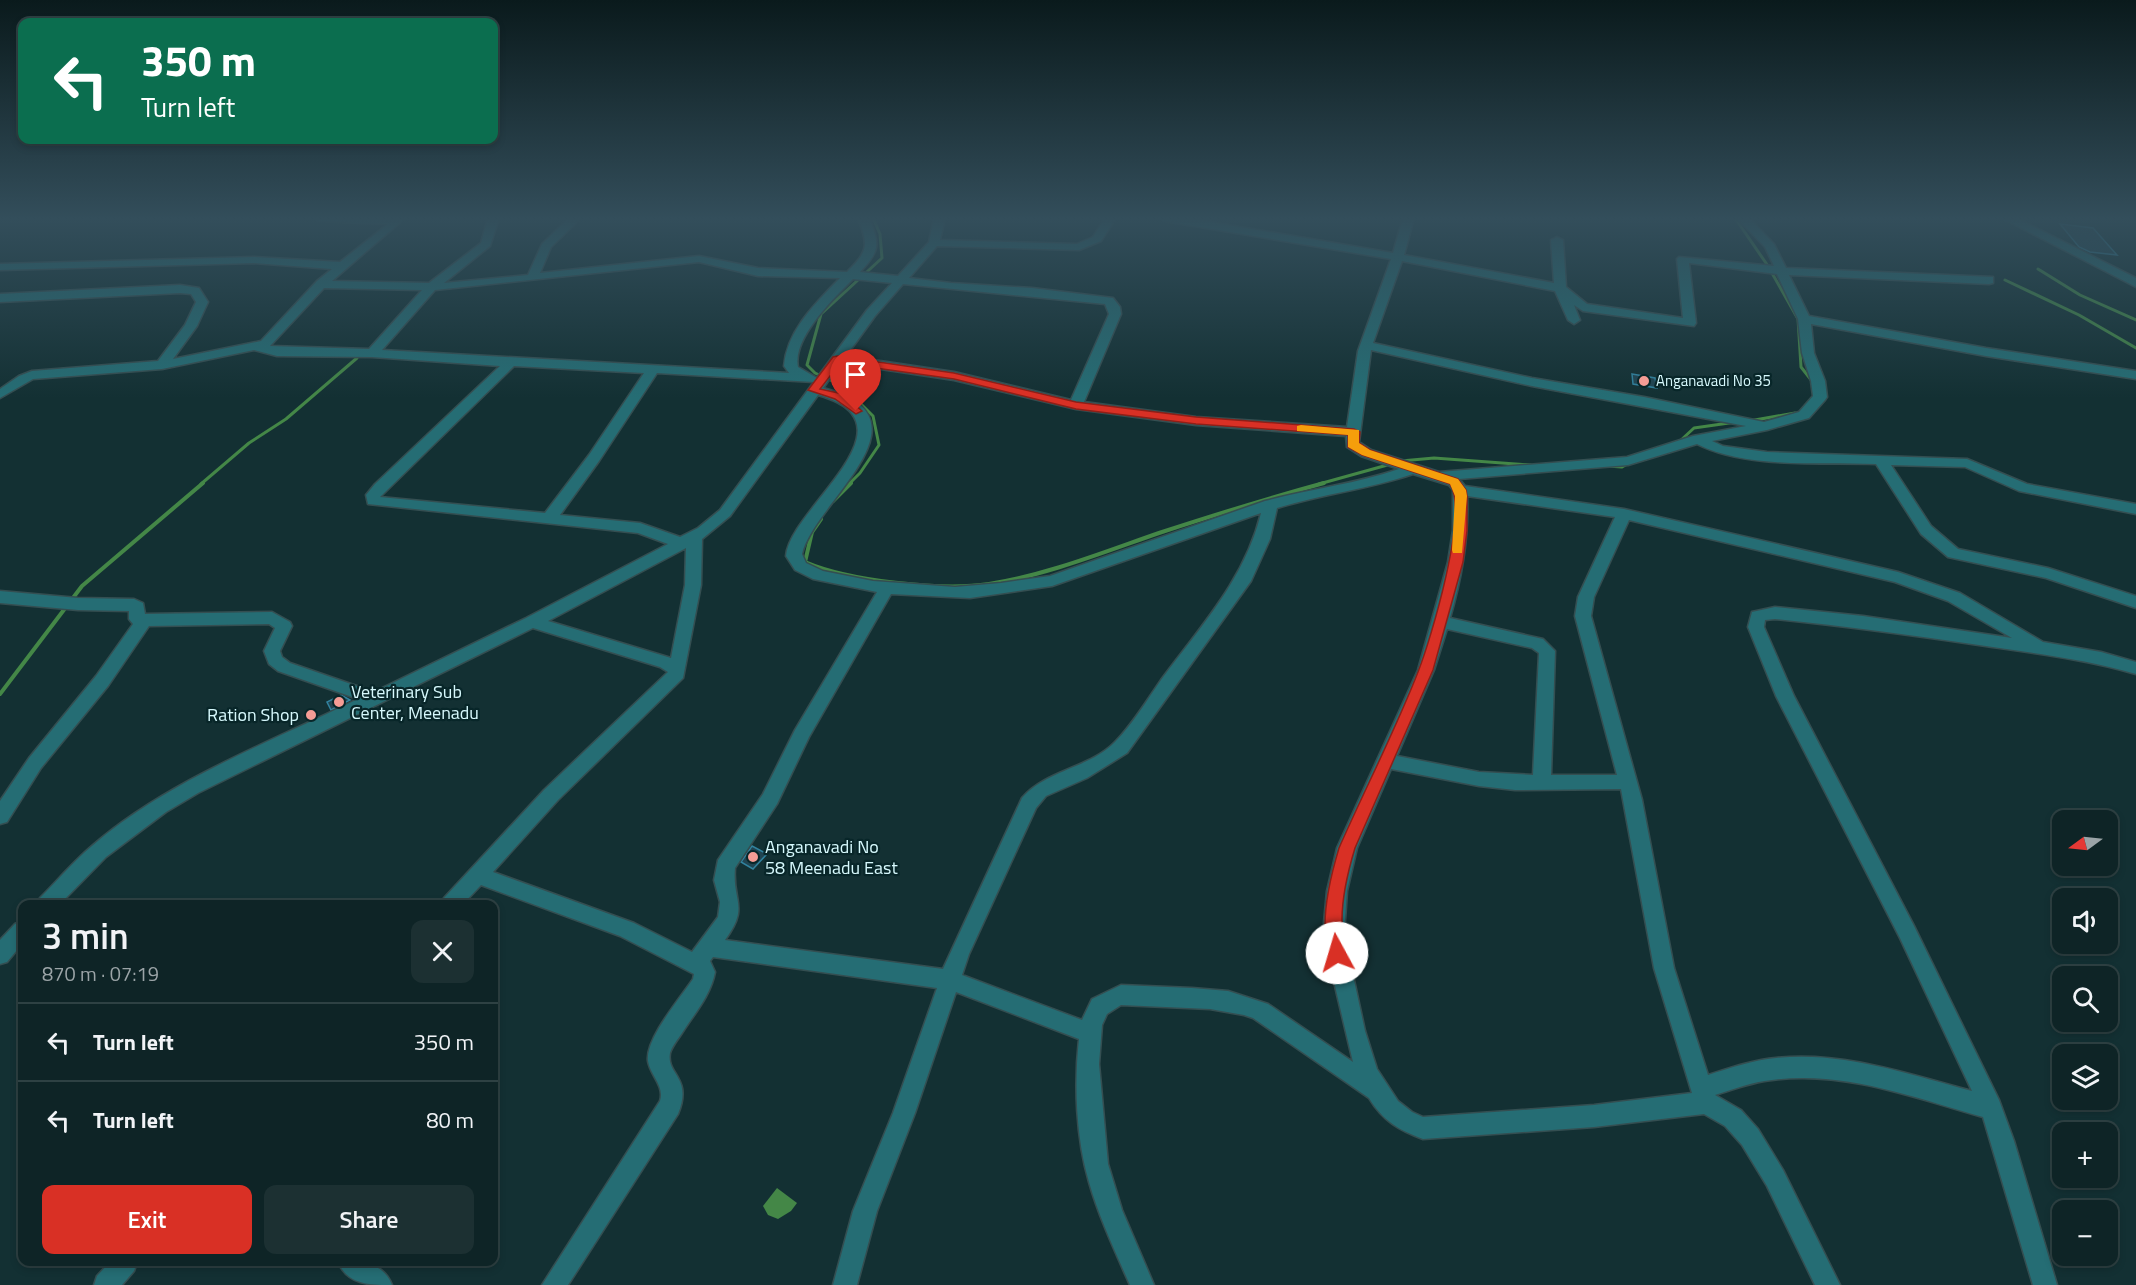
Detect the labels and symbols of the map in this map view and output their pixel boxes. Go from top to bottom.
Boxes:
pin [830,349,881,411]
place label: Anganavadi No 35 [1656,369,1771,392]
marker: Anganavadi No 35 [1637,374,1651,388]
place label: Veterinary Sub Center, Meenadu [351,678,479,726]
marker: Veterinary Sub Center, Meenadu [332,695,346,709]
place label: Ration Shop [207,701,299,728]
marker: Ration Shop [304,708,318,722]
north arrow [2052,810,2118,876]
place label: Anganavadi No 58 Meenadu East [765,833,898,881]
marker: Anganavadi No 58 Meenadu East [746,850,760,864]
position arrow [1305,921,1369,985]

